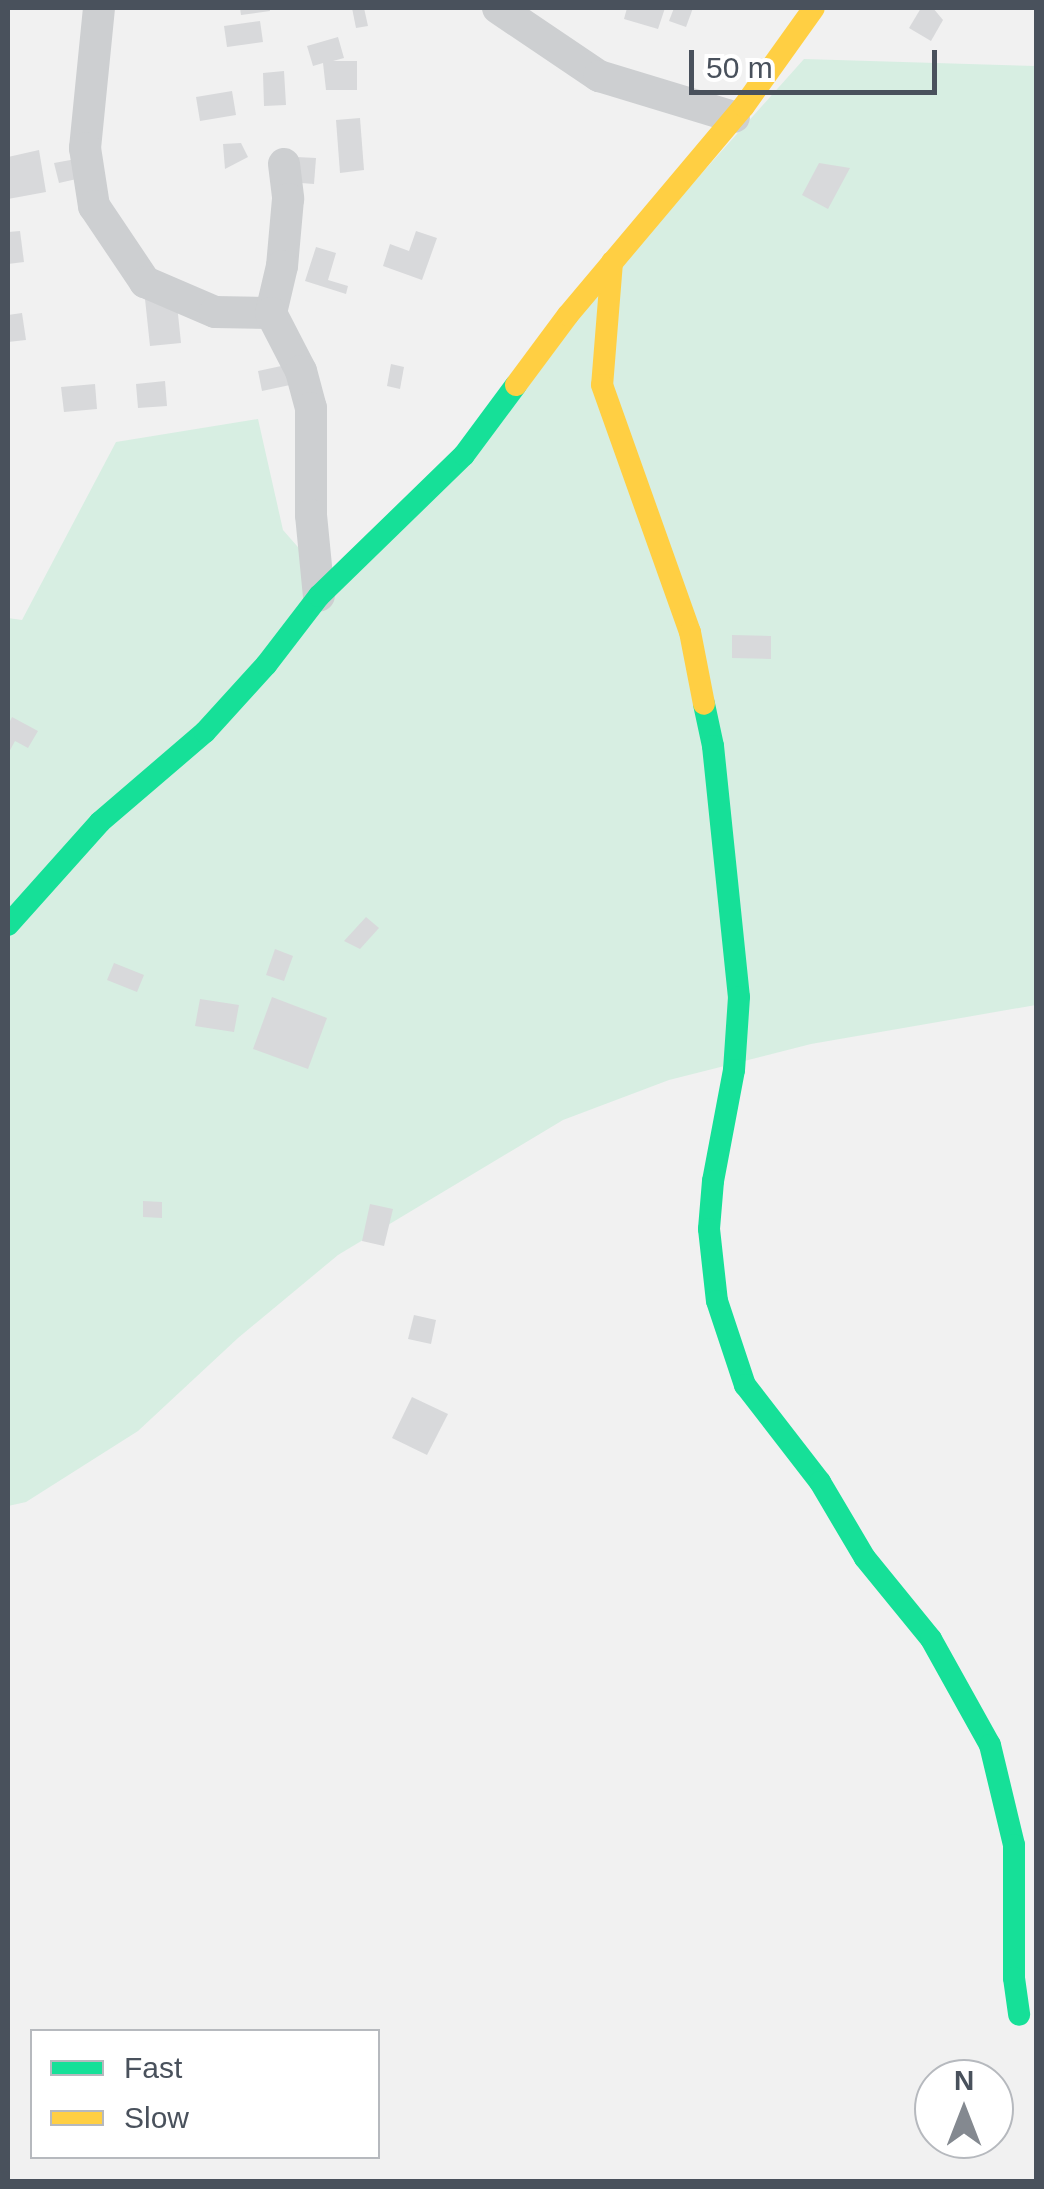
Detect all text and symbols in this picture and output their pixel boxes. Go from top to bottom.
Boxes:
scale bar [694,30,942,92]
text: 50 m [706,51,773,84]
legend [30,2029,380,2159]
text: Fast [124,2051,182,2084]
north arrow [914,2059,1014,2159]
text: N [954,2065,974,2096]
text: Slow [124,2101,189,2134]

